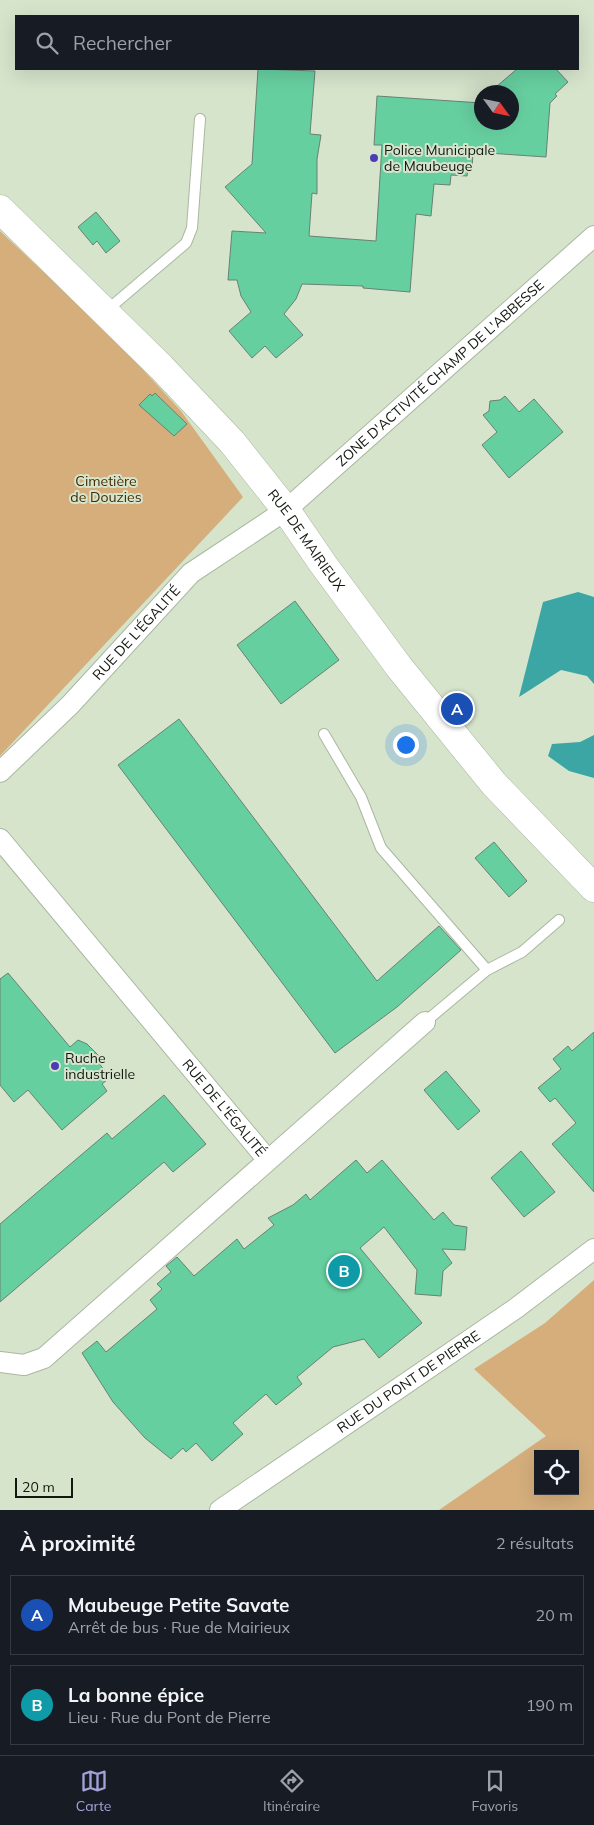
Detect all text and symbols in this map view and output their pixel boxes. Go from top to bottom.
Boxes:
search box [15,15,579,70]
icon: search [33,29,61,57]
text: Rechercher [73,31,172,55]
north arrow [474,85,519,130]
place label: Police Municipale de Maubeuge [384,141,495,175]
marker: Police Municipale de Maubeuge [368,152,380,164]
street label: ZONE D'ACTIVITÉ CHAMP DE L'ABBESSE [332,276,548,470]
park label: Cimetière de Douzies [70,472,142,506]
street label: RUE DE MAIRIEUX [264,485,349,595]
street label: RUE DE L'ÉGALITÉ [89,582,184,684]
pin: A [441,690,473,728]
your location [393,732,419,758]
place label: Ruche industrielle [65,1049,135,1083]
street label: RUE DE L'ÉGALITÉ [178,1055,270,1160]
marker: Ruche industrielle [49,1060,61,1072]
pin: B [328,1252,360,1290]
street label: RUE DU PONT DE PIERRE [333,1326,484,1437]
map controls [534,1450,579,1495]
button: locate [534,1450,579,1495]
scale bar [15,1475,72,1498]
text: 20 m [22,1478,55,1496]
text: À proximité [20,1530,136,1556]
text: 2 résultats [496,1533,574,1553]
text: Maubeuge Petite Savate [68,1593,289,1617]
text: A [31,1605,43,1625]
text: 20 m [536,1605,573,1625]
text: Arrêt de bus · Rue de Mairieux [68,1617,290,1637]
text: La bonne épice [68,1683,204,1707]
text: B [31,1695,43,1715]
text: 190 m [526,1695,573,1715]
text: Lieu · Rue du Pont de Pierre [68,1707,271,1727]
tab: Carte [76,1767,111,1815]
tab: Itinéraire [263,1767,320,1815]
tab: Favoris [472,1767,518,1815]

